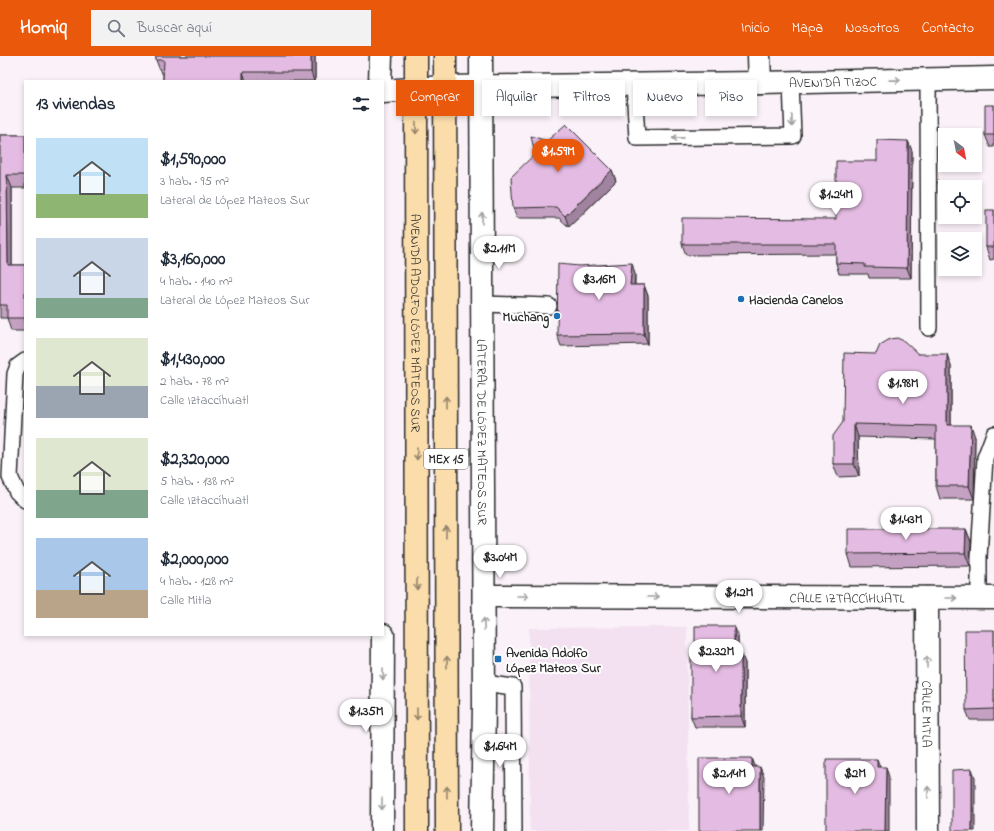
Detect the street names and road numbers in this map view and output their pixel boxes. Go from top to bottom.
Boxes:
street label: AVENIDA TIZOC [789,73,877,93]
street label: AVENIDA ADOLFO LÓPEZ MATEOS SUR [405,214,424,433]
street label: LATERAL DE LÓPEZ MATEOS SUR [471,339,491,526]
road number: MEX 15 [424,449,468,469]
street label: CALLE IZTACCÍHUATL [790,589,905,609]
street label: CALLE MITLA [916,680,936,748]

